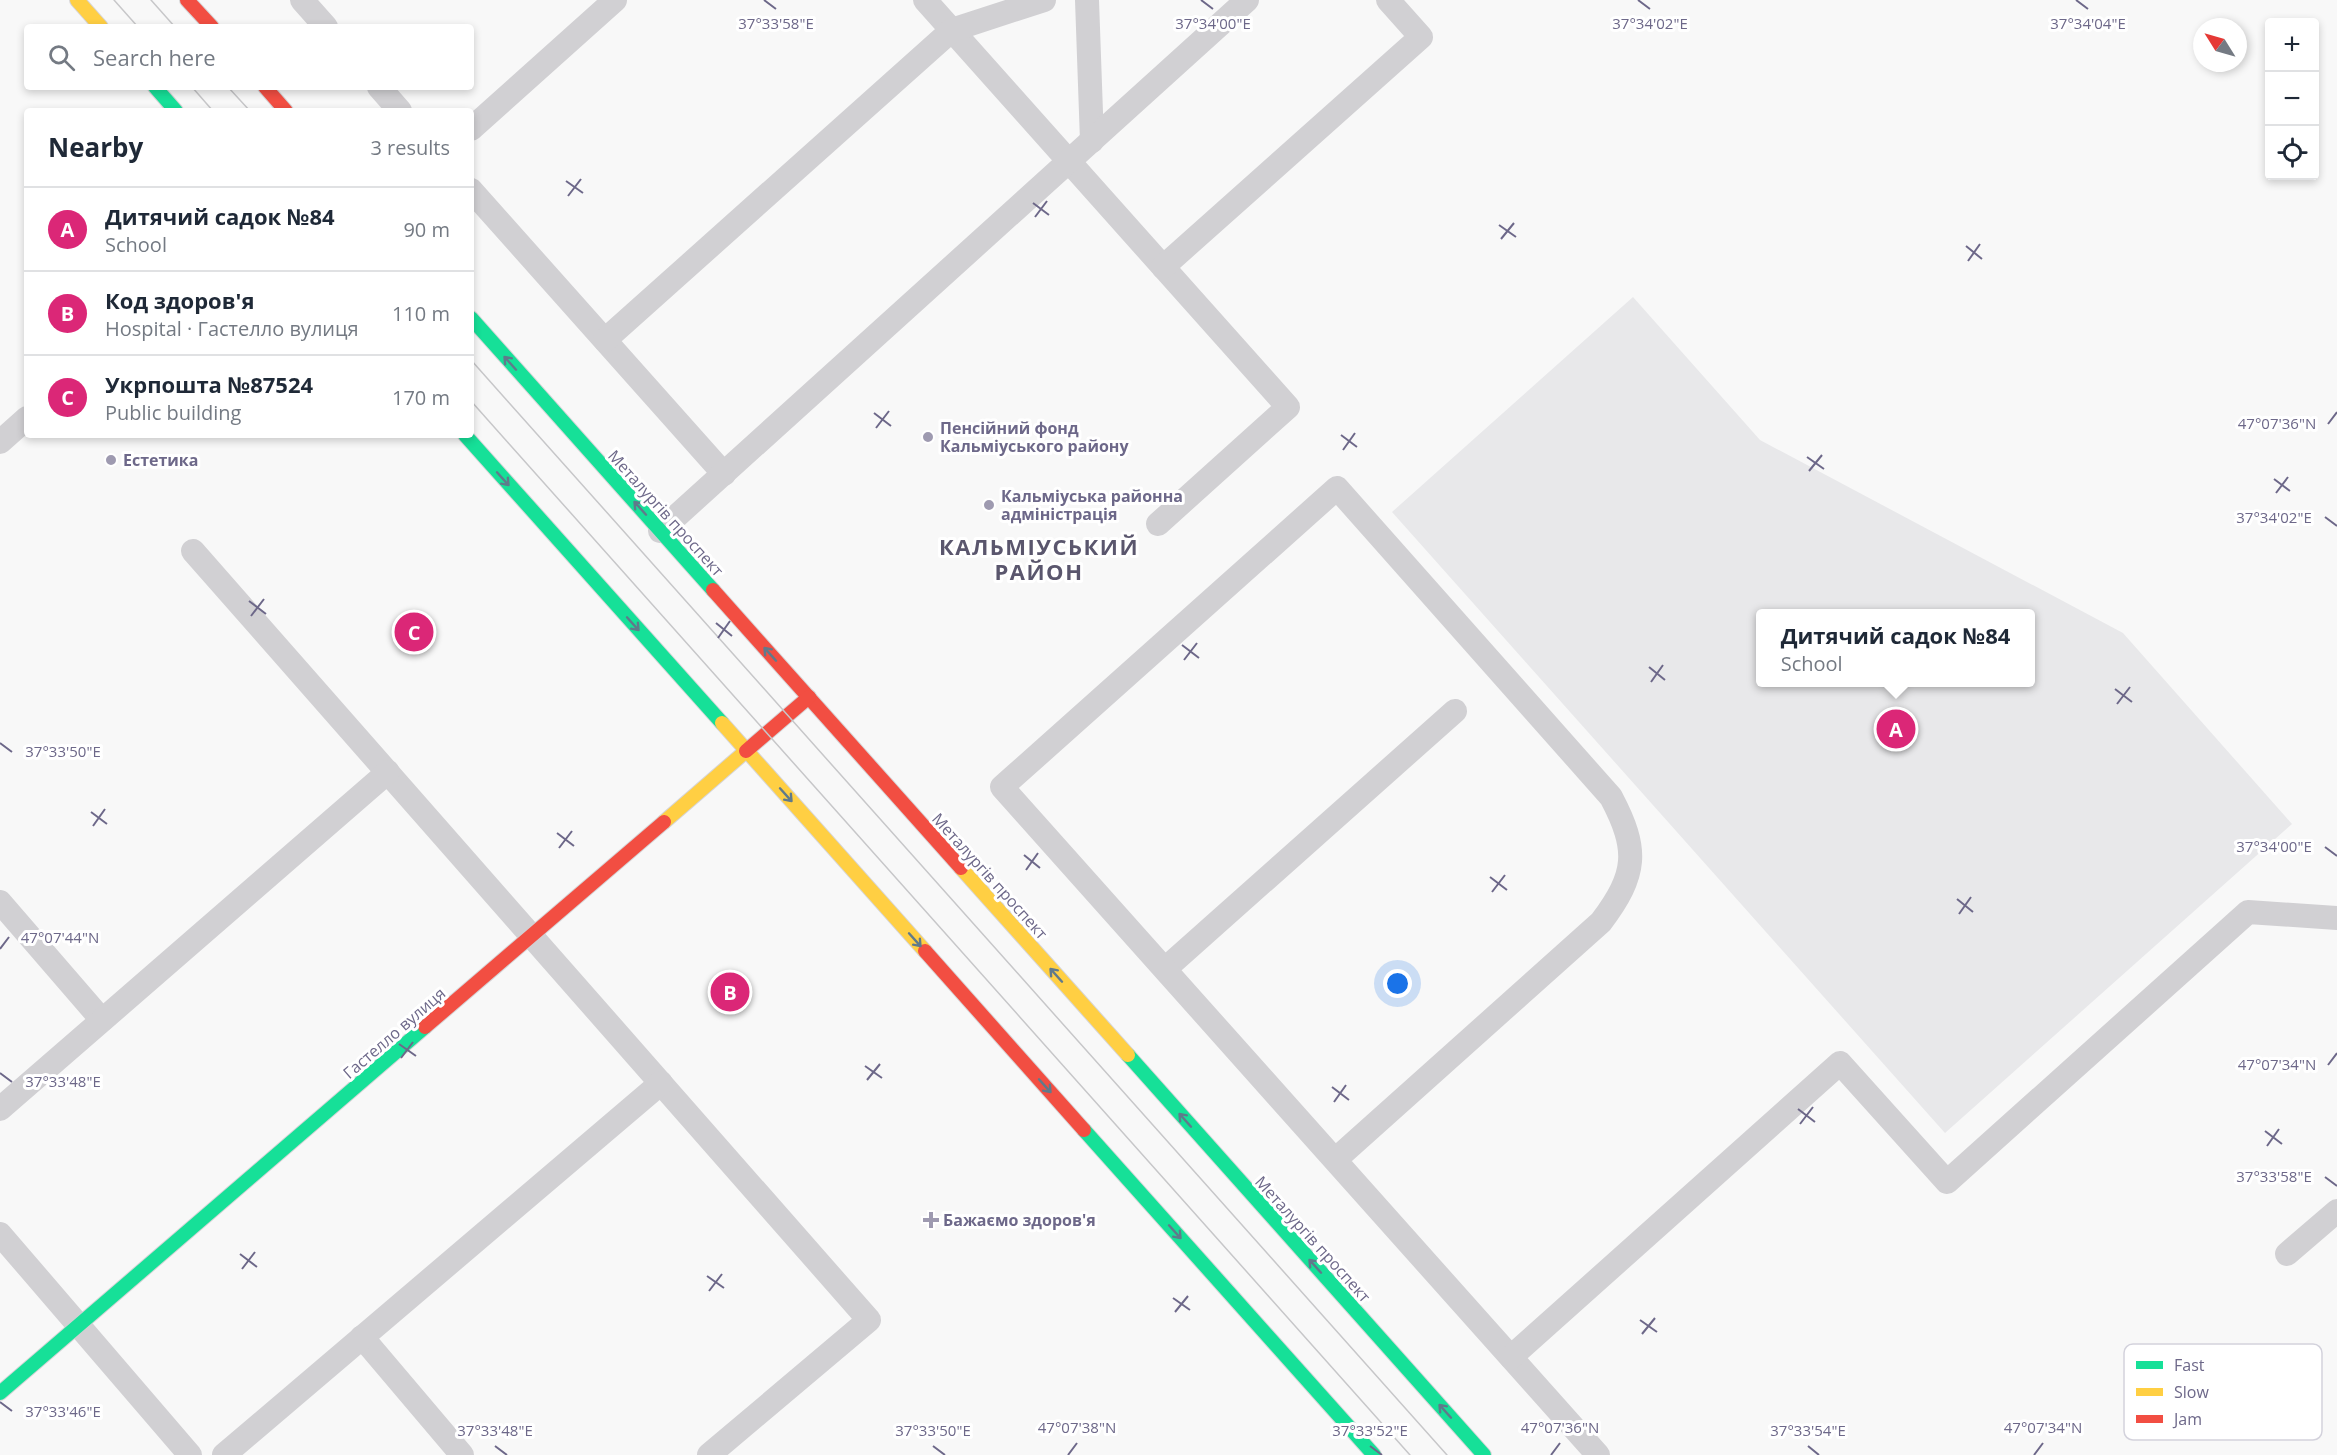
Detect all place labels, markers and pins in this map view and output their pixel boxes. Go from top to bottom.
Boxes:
place label: Пенсійний фонд Кальміуського району [940,417,1129,457]
marker: Пенсійний фонд Кальміуського району [921,430,935,444]
place label: Естетика [123,449,198,471]
marker: Естетика [104,453,118,467]
place label: Кальміуська районна адміністрація [1001,485,1183,525]
marker: Кальміуська районна адміністрація [982,498,996,512]
pin: C [394,610,434,654]
pin: A [1876,706,1916,752]
pin: B [710,970,750,1014]
place label: Бажаємо здоров'я [943,1209,1096,1231]
marker: Бажаємо здоров'я [924,1213,938,1227]

